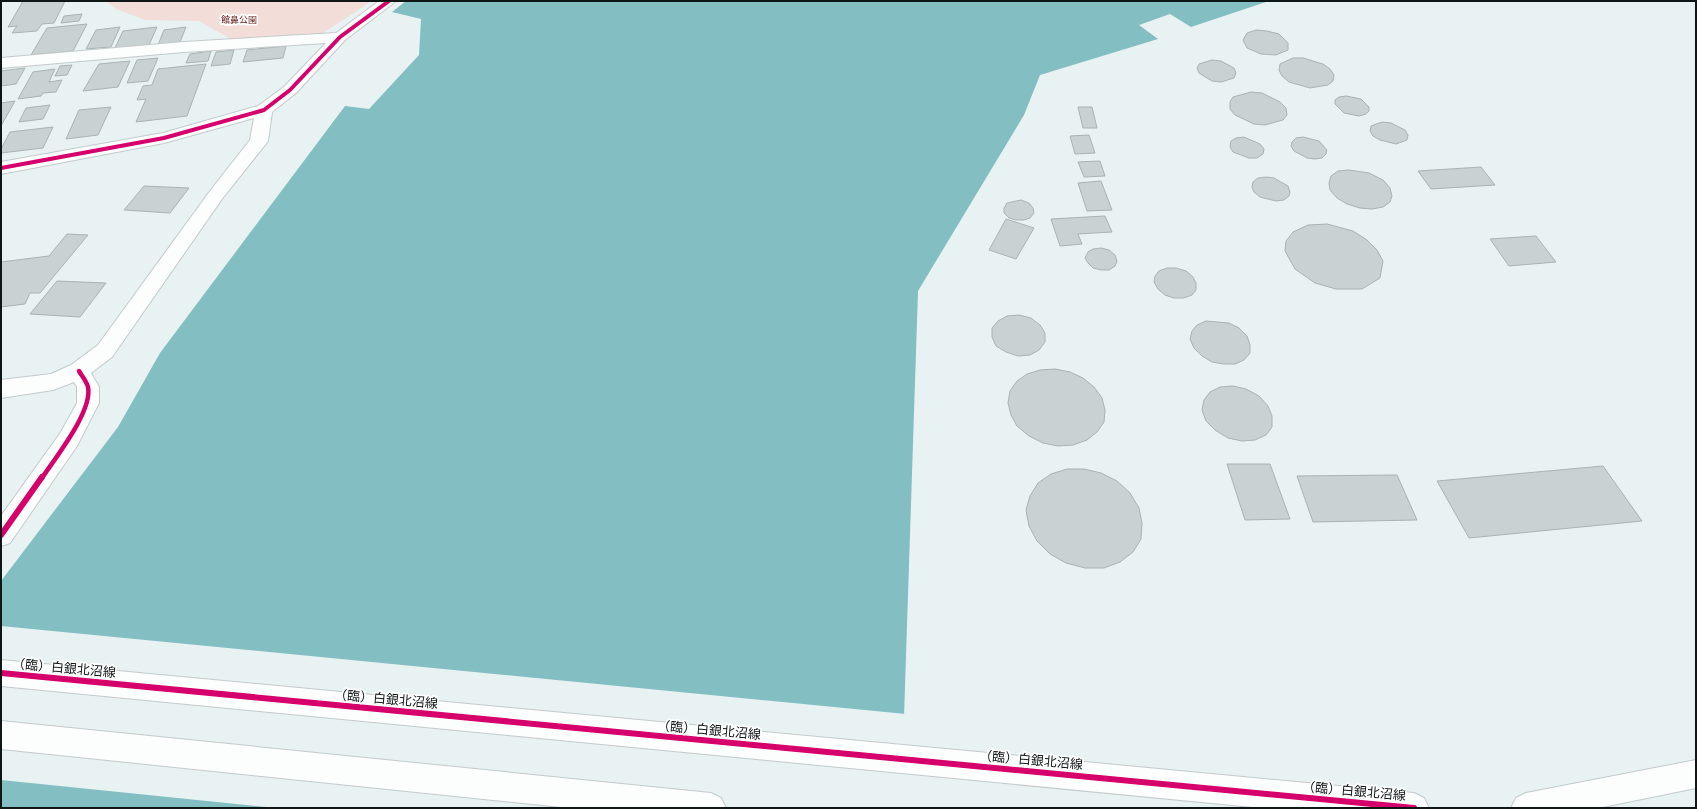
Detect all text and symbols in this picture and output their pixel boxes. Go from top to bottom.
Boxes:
park label: 館鼻公園 [221,15,257,25]
street label: （臨）白銀北沼線 [12,656,116,680]
street label: （臨）白銀北沼線 [334,687,438,711]
street label: （臨）白銀北沼線 [657,718,761,742]
street label: （臨）白銀北沼線 [979,748,1083,772]
street label: （臨）白銀北沼線 [1302,779,1406,803]

